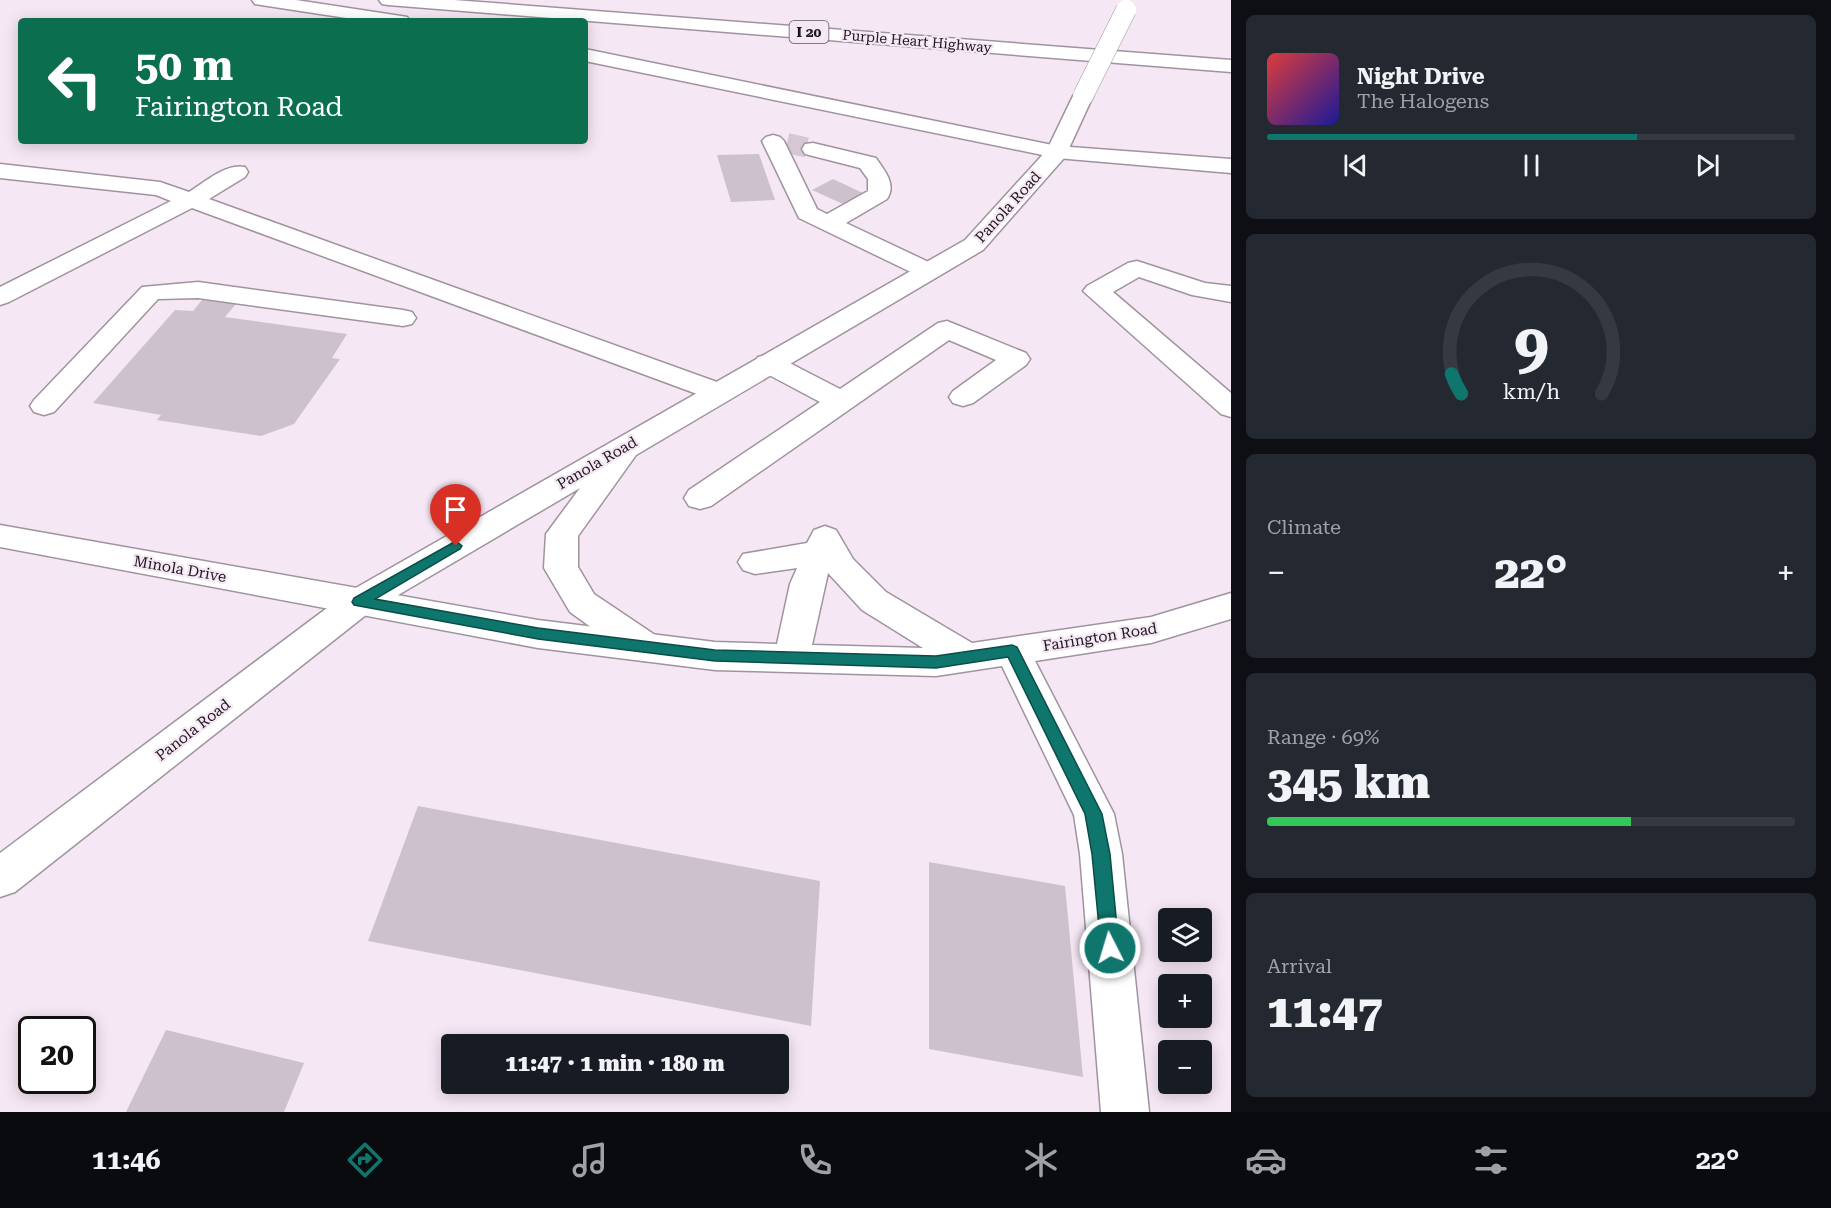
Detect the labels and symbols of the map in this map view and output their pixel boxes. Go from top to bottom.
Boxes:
road number: I 20 [790,21,828,43]
street label: Purple Heart Highway [842,27,993,56]
street label: Panola Road [971,167,1045,246]
street label: Panola Road [554,433,641,493]
pin [430,484,481,546]
street label: Minola Drive [132,552,228,586]
street label: Fairington Road [1042,619,1159,655]
street label: Panola Road [152,695,234,765]
position arrow [1078,916,1142,980]
speed limit sign: 20 [18,1016,96,1094]

